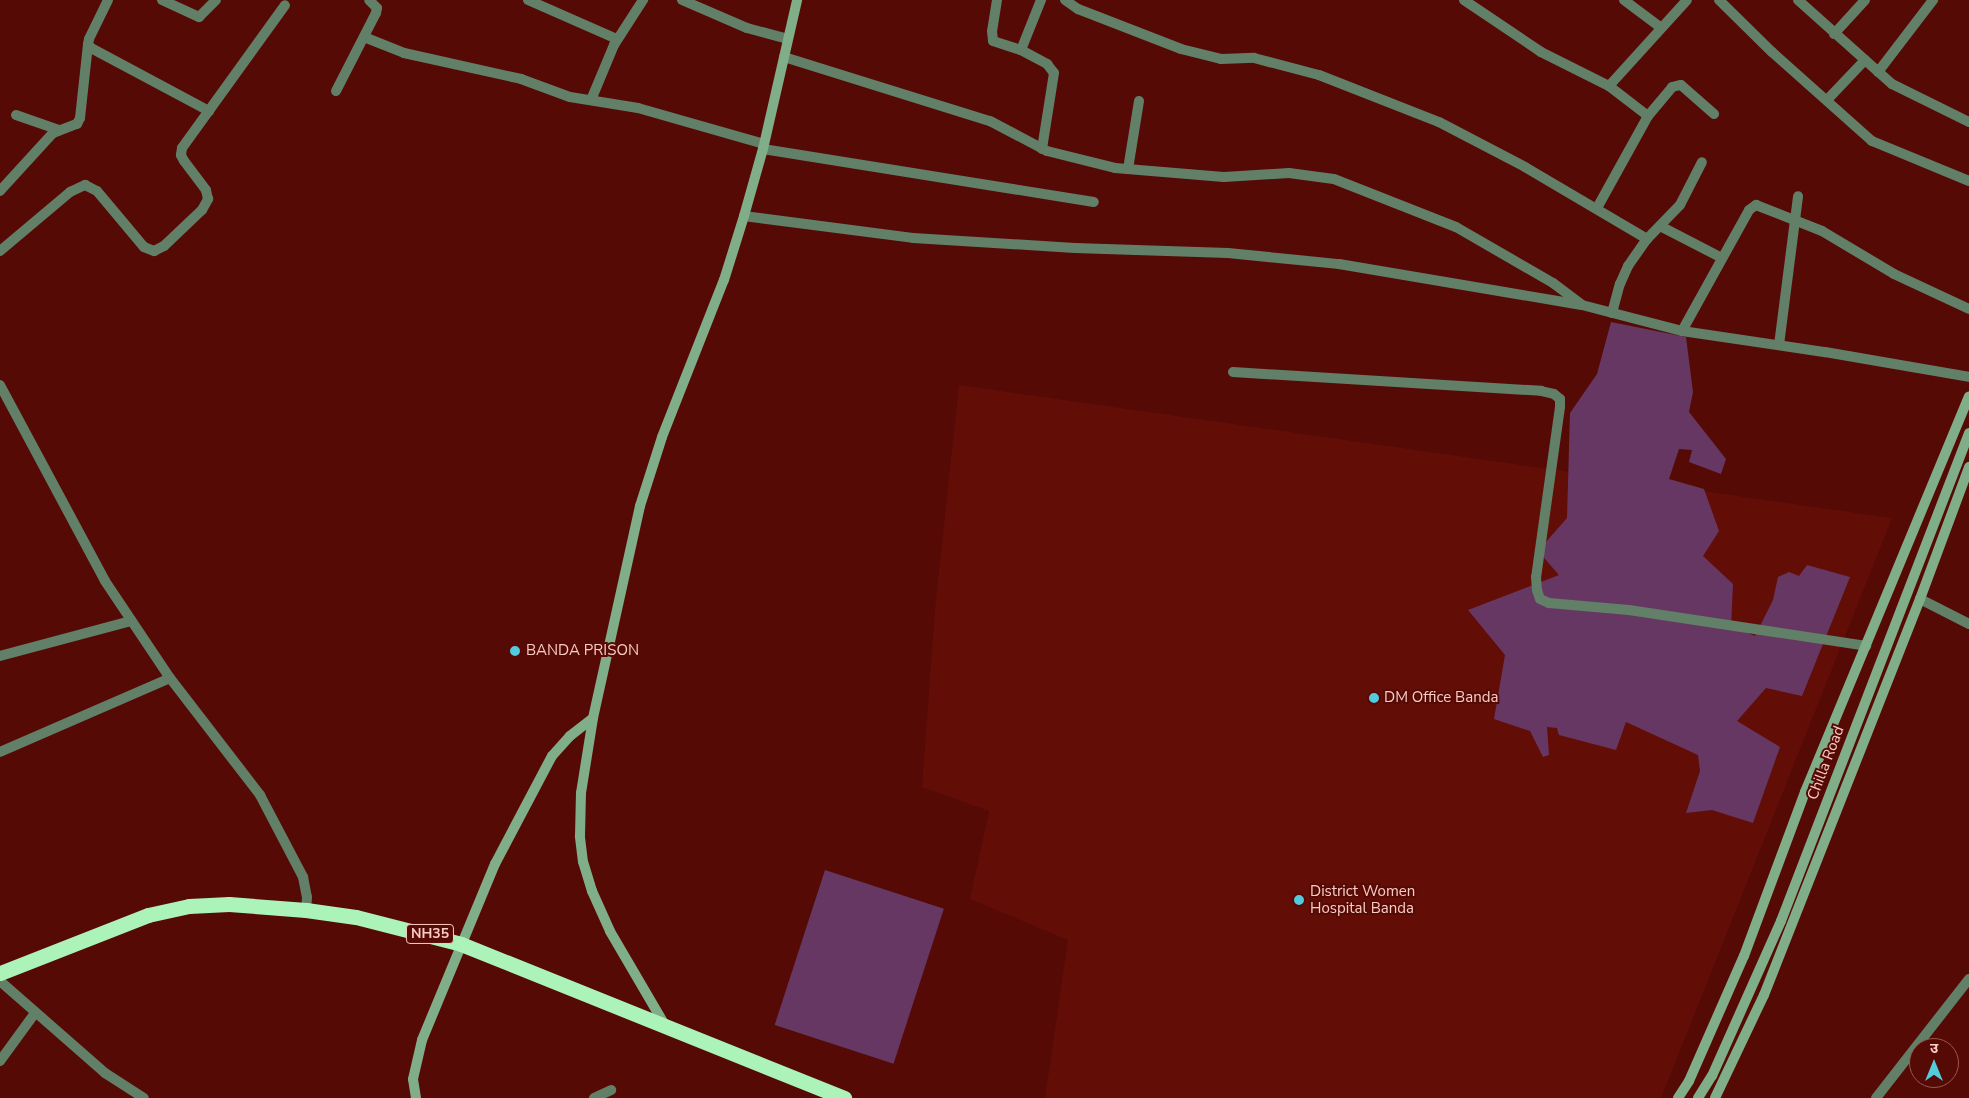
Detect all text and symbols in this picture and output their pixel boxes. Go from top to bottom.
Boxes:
place label: BANDA PRISON [526,642,639,660]
marker: BANDA PRISON [508,644,522,658]
place label: DM Office Banda [1384,689,1498,707]
marker: DM Office Banda [1368,692,1380,704]
street label: Chilla Road [1804,724,1848,802]
place label: District Women Hospital Banda [1310,882,1415,917]
marker: District Women Hospital Banda [1292,893,1306,907]
road number: NH35 [405,922,455,946]
north arrow [1909,1038,1959,1088]
text: उ [1930,1039,1938,1058]

